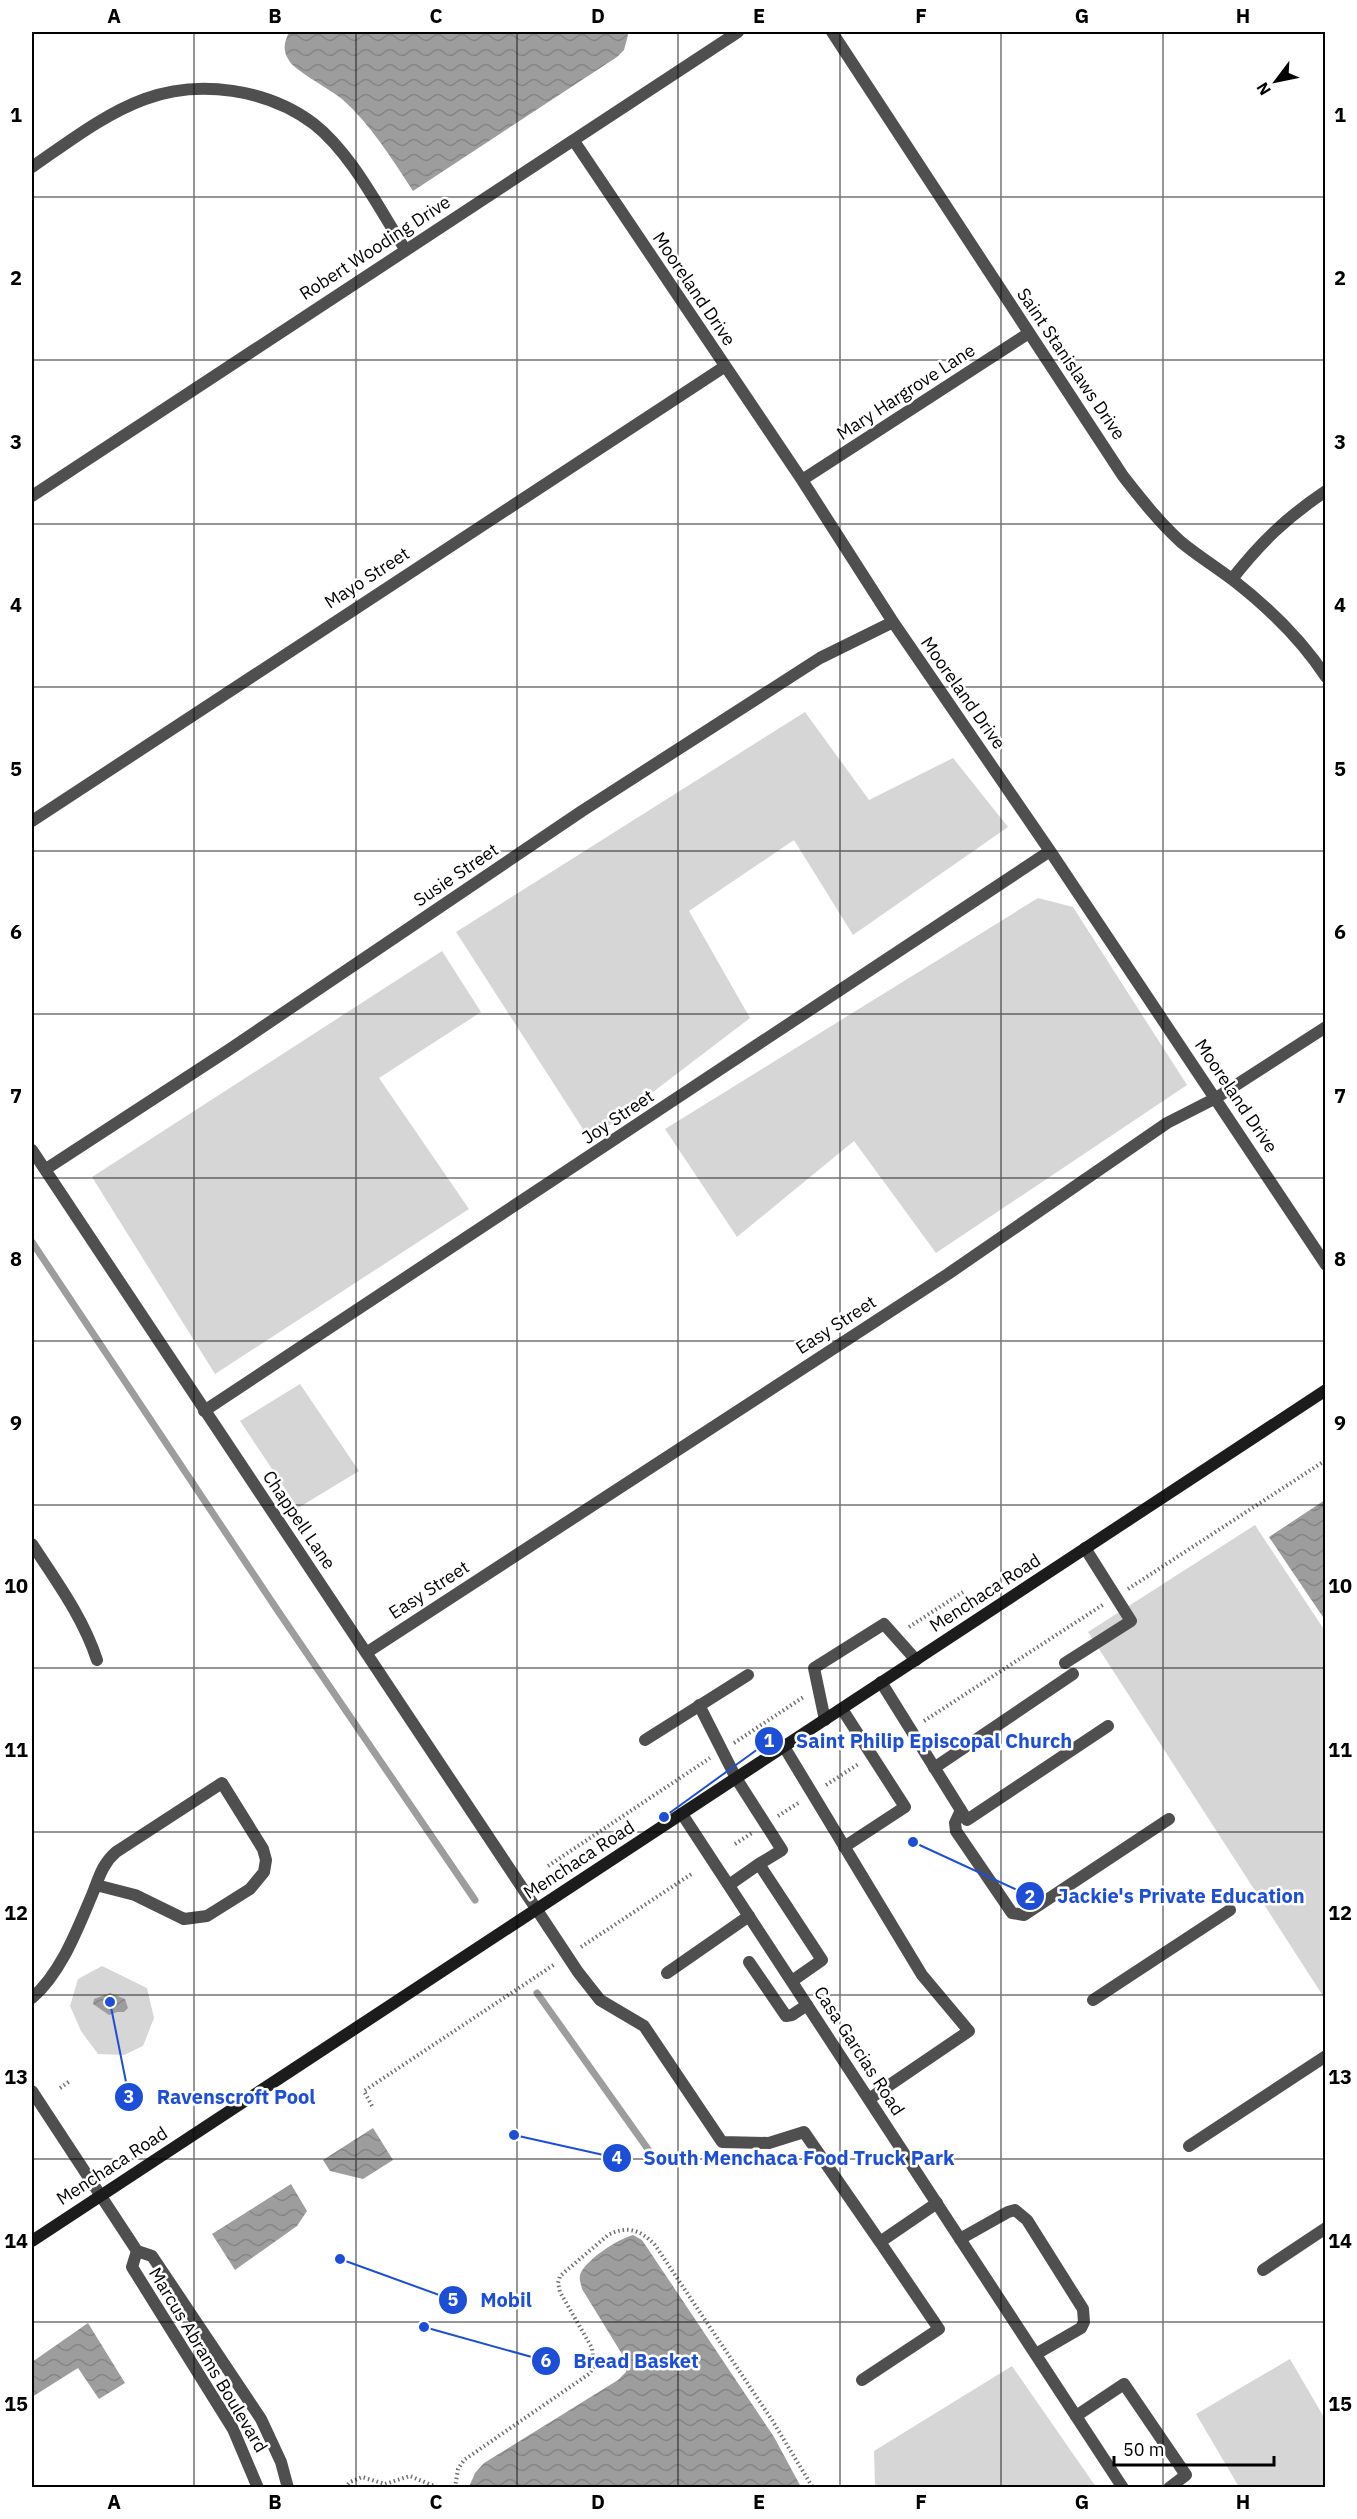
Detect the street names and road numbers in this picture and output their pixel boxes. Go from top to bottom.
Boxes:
street label: Robert Wooding Drive [295,190,455,305]
street label: Mooreland Drive [648,227,741,350]
street label: Saint Stanislaws Drive [1012,283,1131,444]
street label: Mary Hargrove Lane [832,338,979,445]
street label: Mayo Street [320,542,414,614]
street label: Mooreland Drive [916,632,1011,754]
street label: Susie Street [409,838,503,911]
street label: Mooreland Drive [1190,1034,1283,1157]
street label: Joy Street [577,1084,658,1149]
street label: Easy Street [791,1290,880,1359]
street label: Chappell Lane [258,1466,341,1574]
street label: Menchaca Road [925,1548,1045,1637]
street label: Easy Street [384,1555,473,1624]
street label: Menchaca Road [519,1815,639,1904]
street label: Casa Garcias Road [809,1982,910,2120]
street label: Menchaca Road [52,2121,172,2210]
street label: Marcus Abrams Boulevard [144,2263,273,2456]

